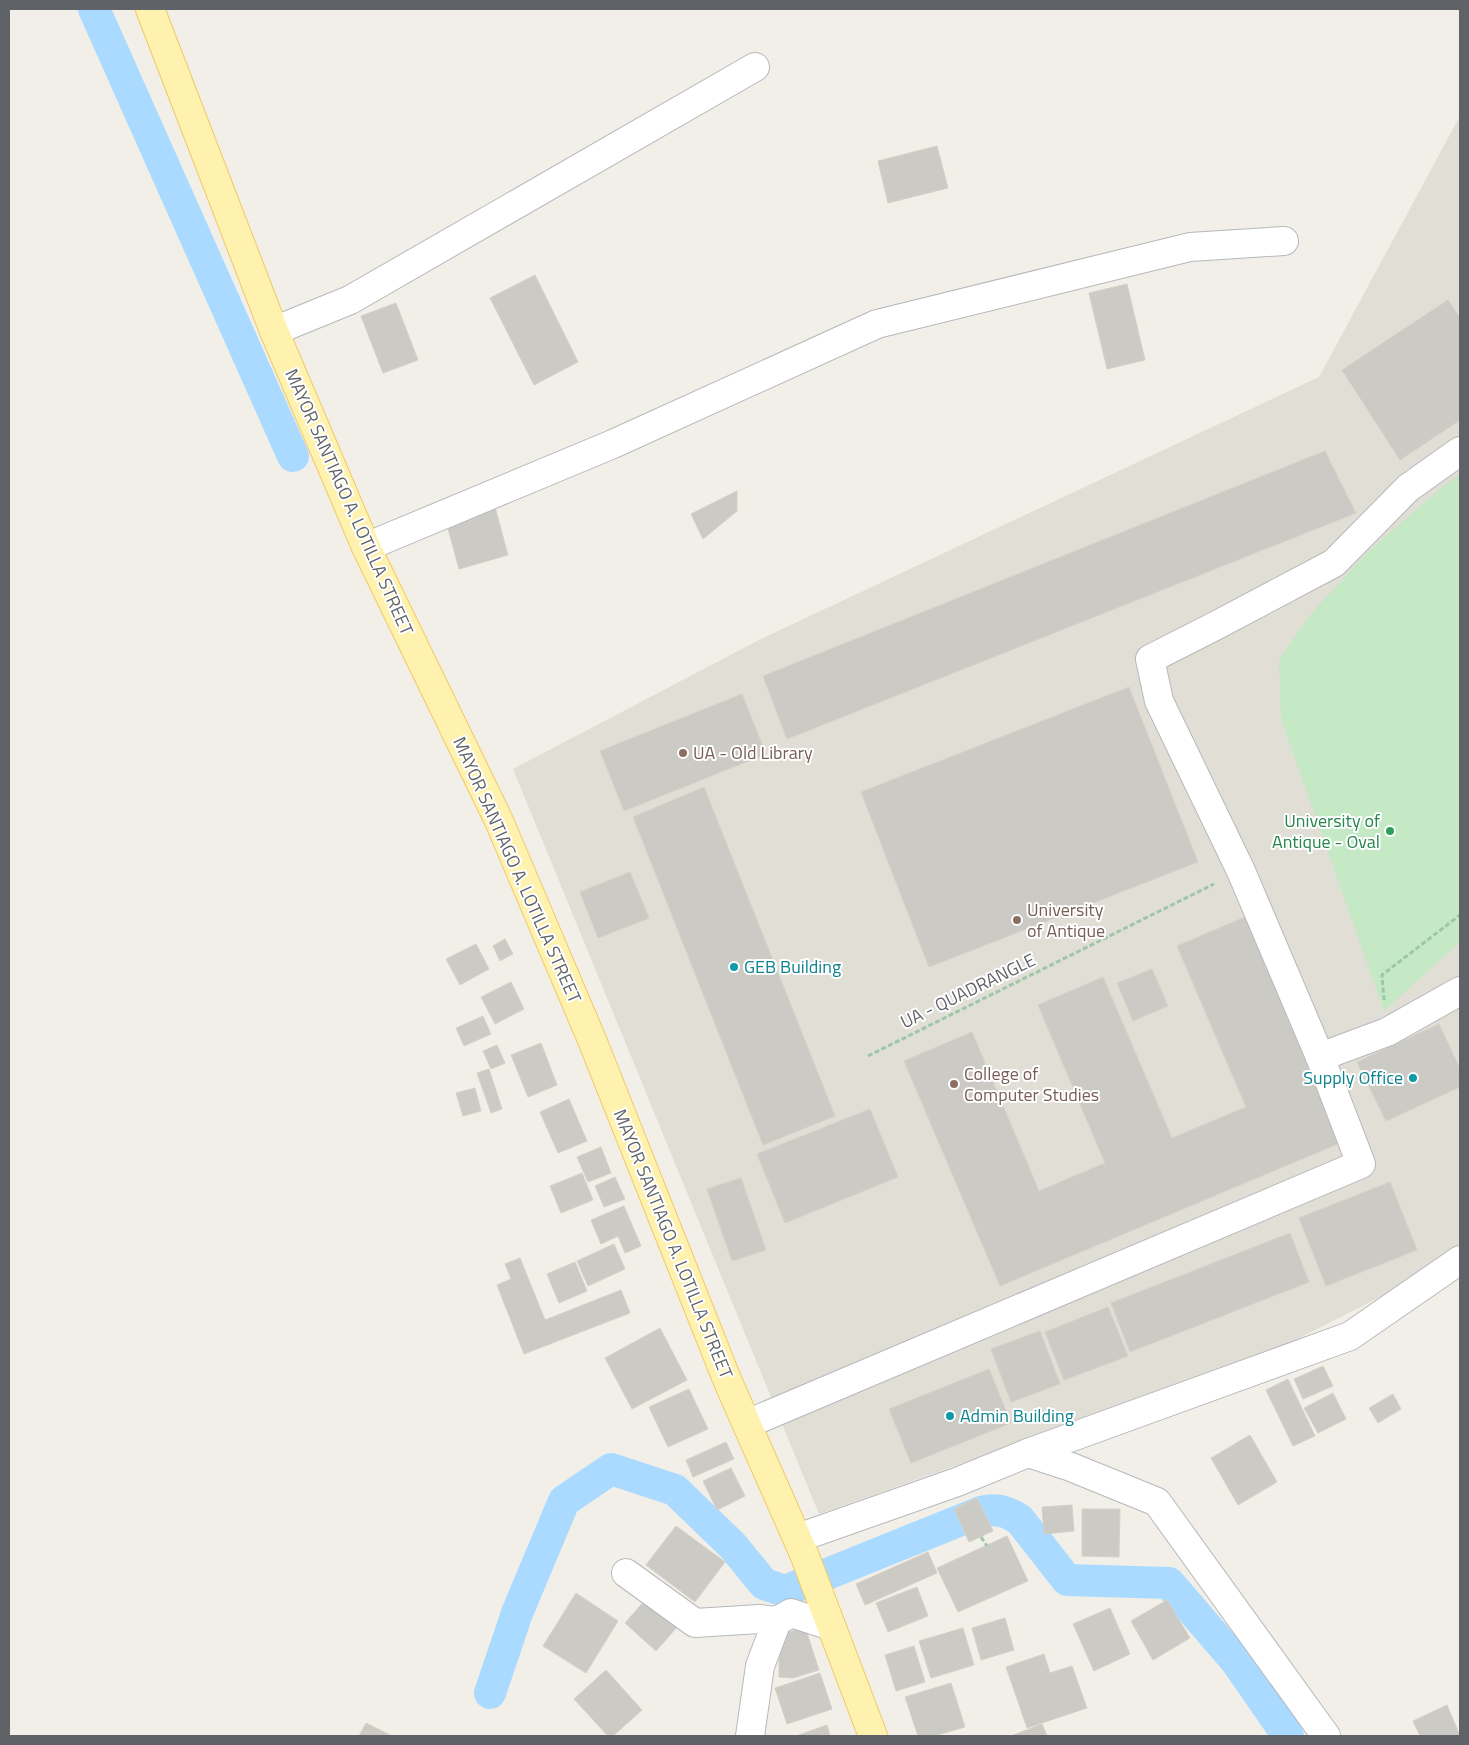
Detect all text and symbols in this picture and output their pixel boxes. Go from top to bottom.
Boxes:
street label: MAYOR SANTIAGO A. LOTILLA STREET [278,364,421,640]
street label: MAYOR SANTIAGO A. LOTILLA STREET [446,732,589,1008]
place label: UA - Old Library [693,739,813,766]
marker: UA - Old Library [677,747,689,759]
place label: University of Antique - Oval [1272,807,1380,855]
marker: University of Antique - Oval [1384,825,1396,837]
place label: University of Antique [1027,896,1105,944]
marker: University of Antique [1011,914,1023,926]
street label: UA - QUADRANGLE [896,946,1040,1035]
place label: GEB Building [744,953,841,980]
marker: GEB Building [728,961,740,973]
place label: College of Computer Studies [964,1060,1099,1108]
place label: Supply Office [1303,1064,1403,1091]
marker: Supply Office [1407,1072,1419,1084]
marker: College of Computer Studies [948,1078,960,1090]
street label: MAYOR SANTIAGO A. LOTILLA STREET [607,1105,740,1383]
place label: Admin Building [960,1402,1074,1429]
marker: Admin Building [944,1410,956,1422]

